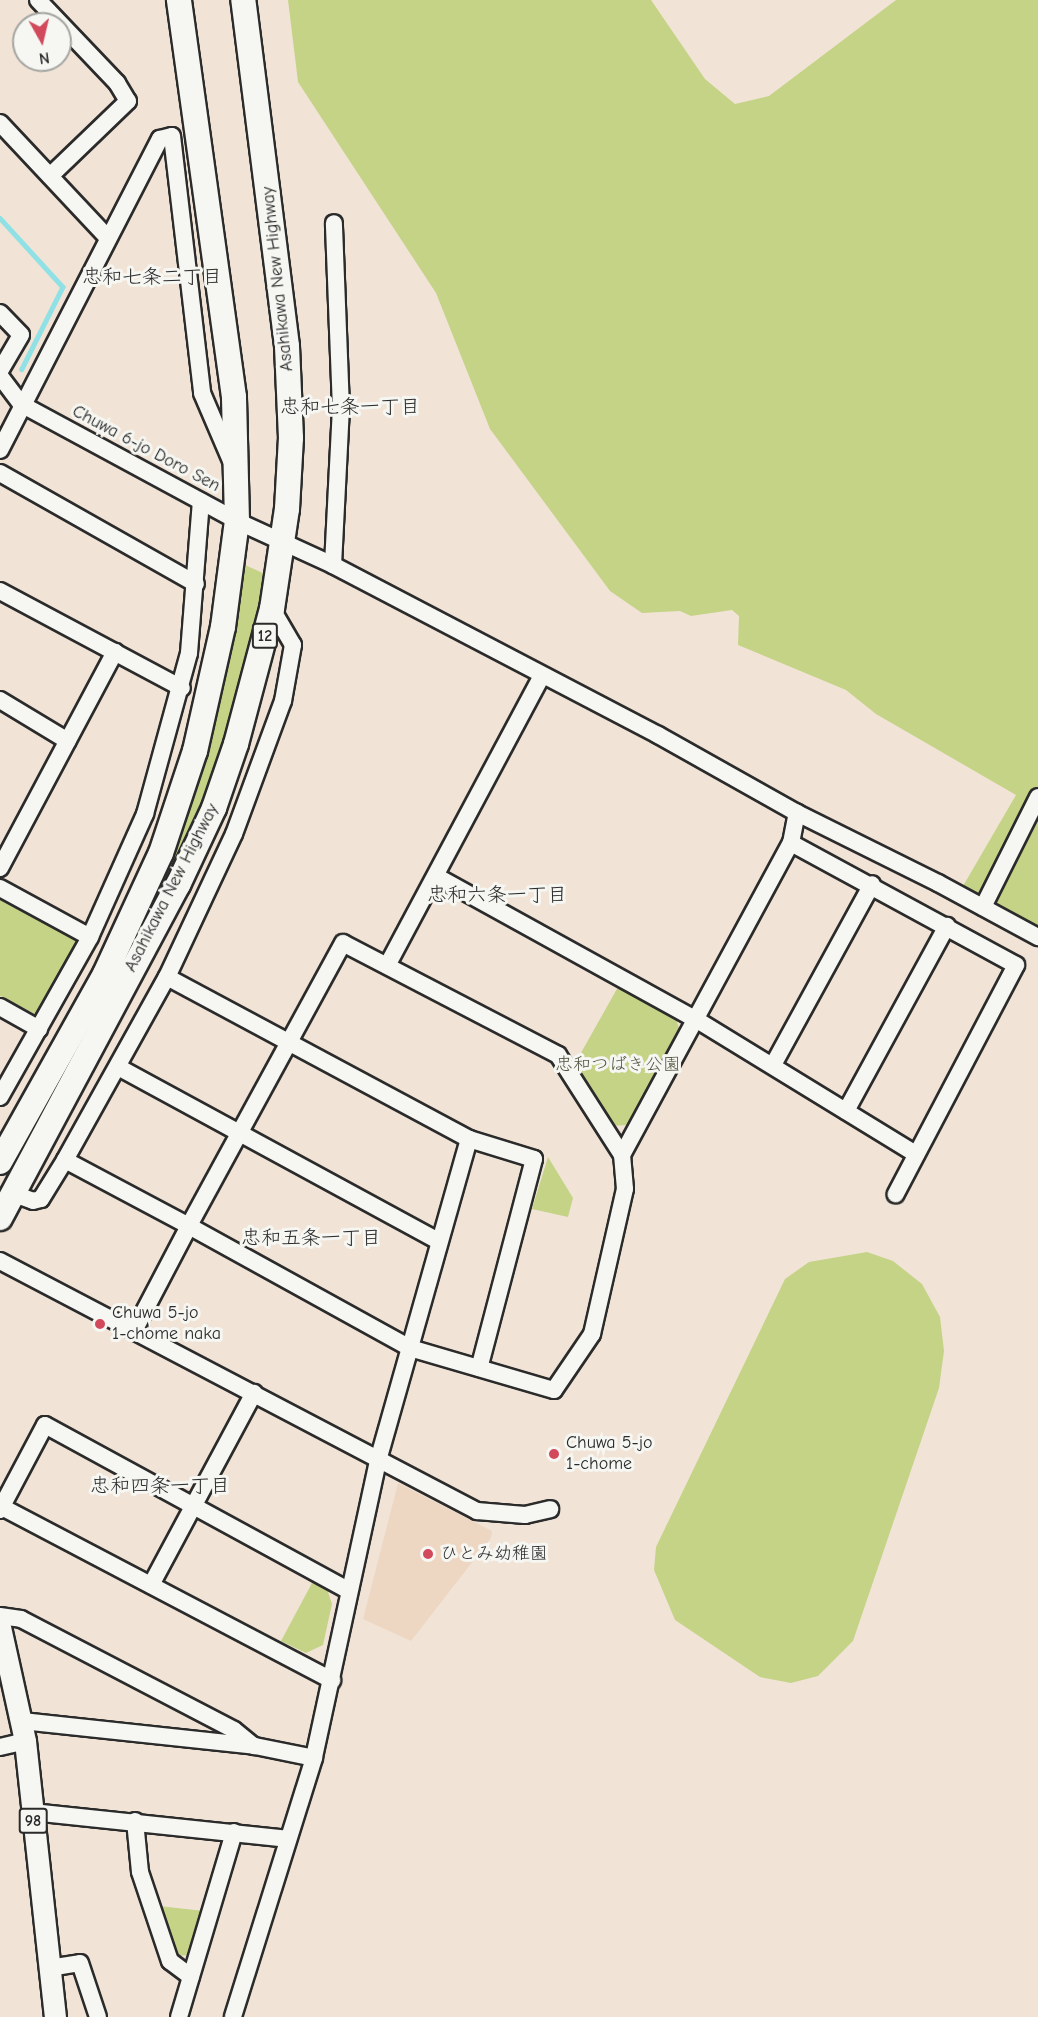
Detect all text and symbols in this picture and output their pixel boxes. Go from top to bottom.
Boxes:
north arrow [12,12,72,72]
text: N [38,48,51,67]
street label: Asahikawa New Highway [258,185,298,373]
district label: 忠和七条二丁目 [82,264,222,288]
district label: 忠和七条一丁目 [280,394,420,418]
street label: Chuwa 6-jo Doro Sen [68,401,224,497]
road number: 12 [252,623,278,649]
street label: Asahikawa New Highway [120,800,224,976]
district label: 忠和六条一丁目 [427,882,567,906]
park label: 忠和つばき公園 [555,1054,681,1076]
district label: 忠和五条一丁目 [241,1225,381,1249]
place label: Chuwa 5-jo 1-chome naka [112,1303,221,1346]
marker: Chuwa 5-jo 1-chome naka [93,1317,107,1331]
place label: Chuwa 5-jo 1-chome [566,1433,652,1476]
marker: Chuwa 5-jo 1-chome [547,1447,561,1461]
district label: 忠和四条一丁目 [90,1473,230,1497]
place label: ひとみ幼稚園 [440,1543,548,1565]
marker: ひとみ幼稚園 [421,1547,435,1561]
road number: 98 [18,1808,48,1834]

